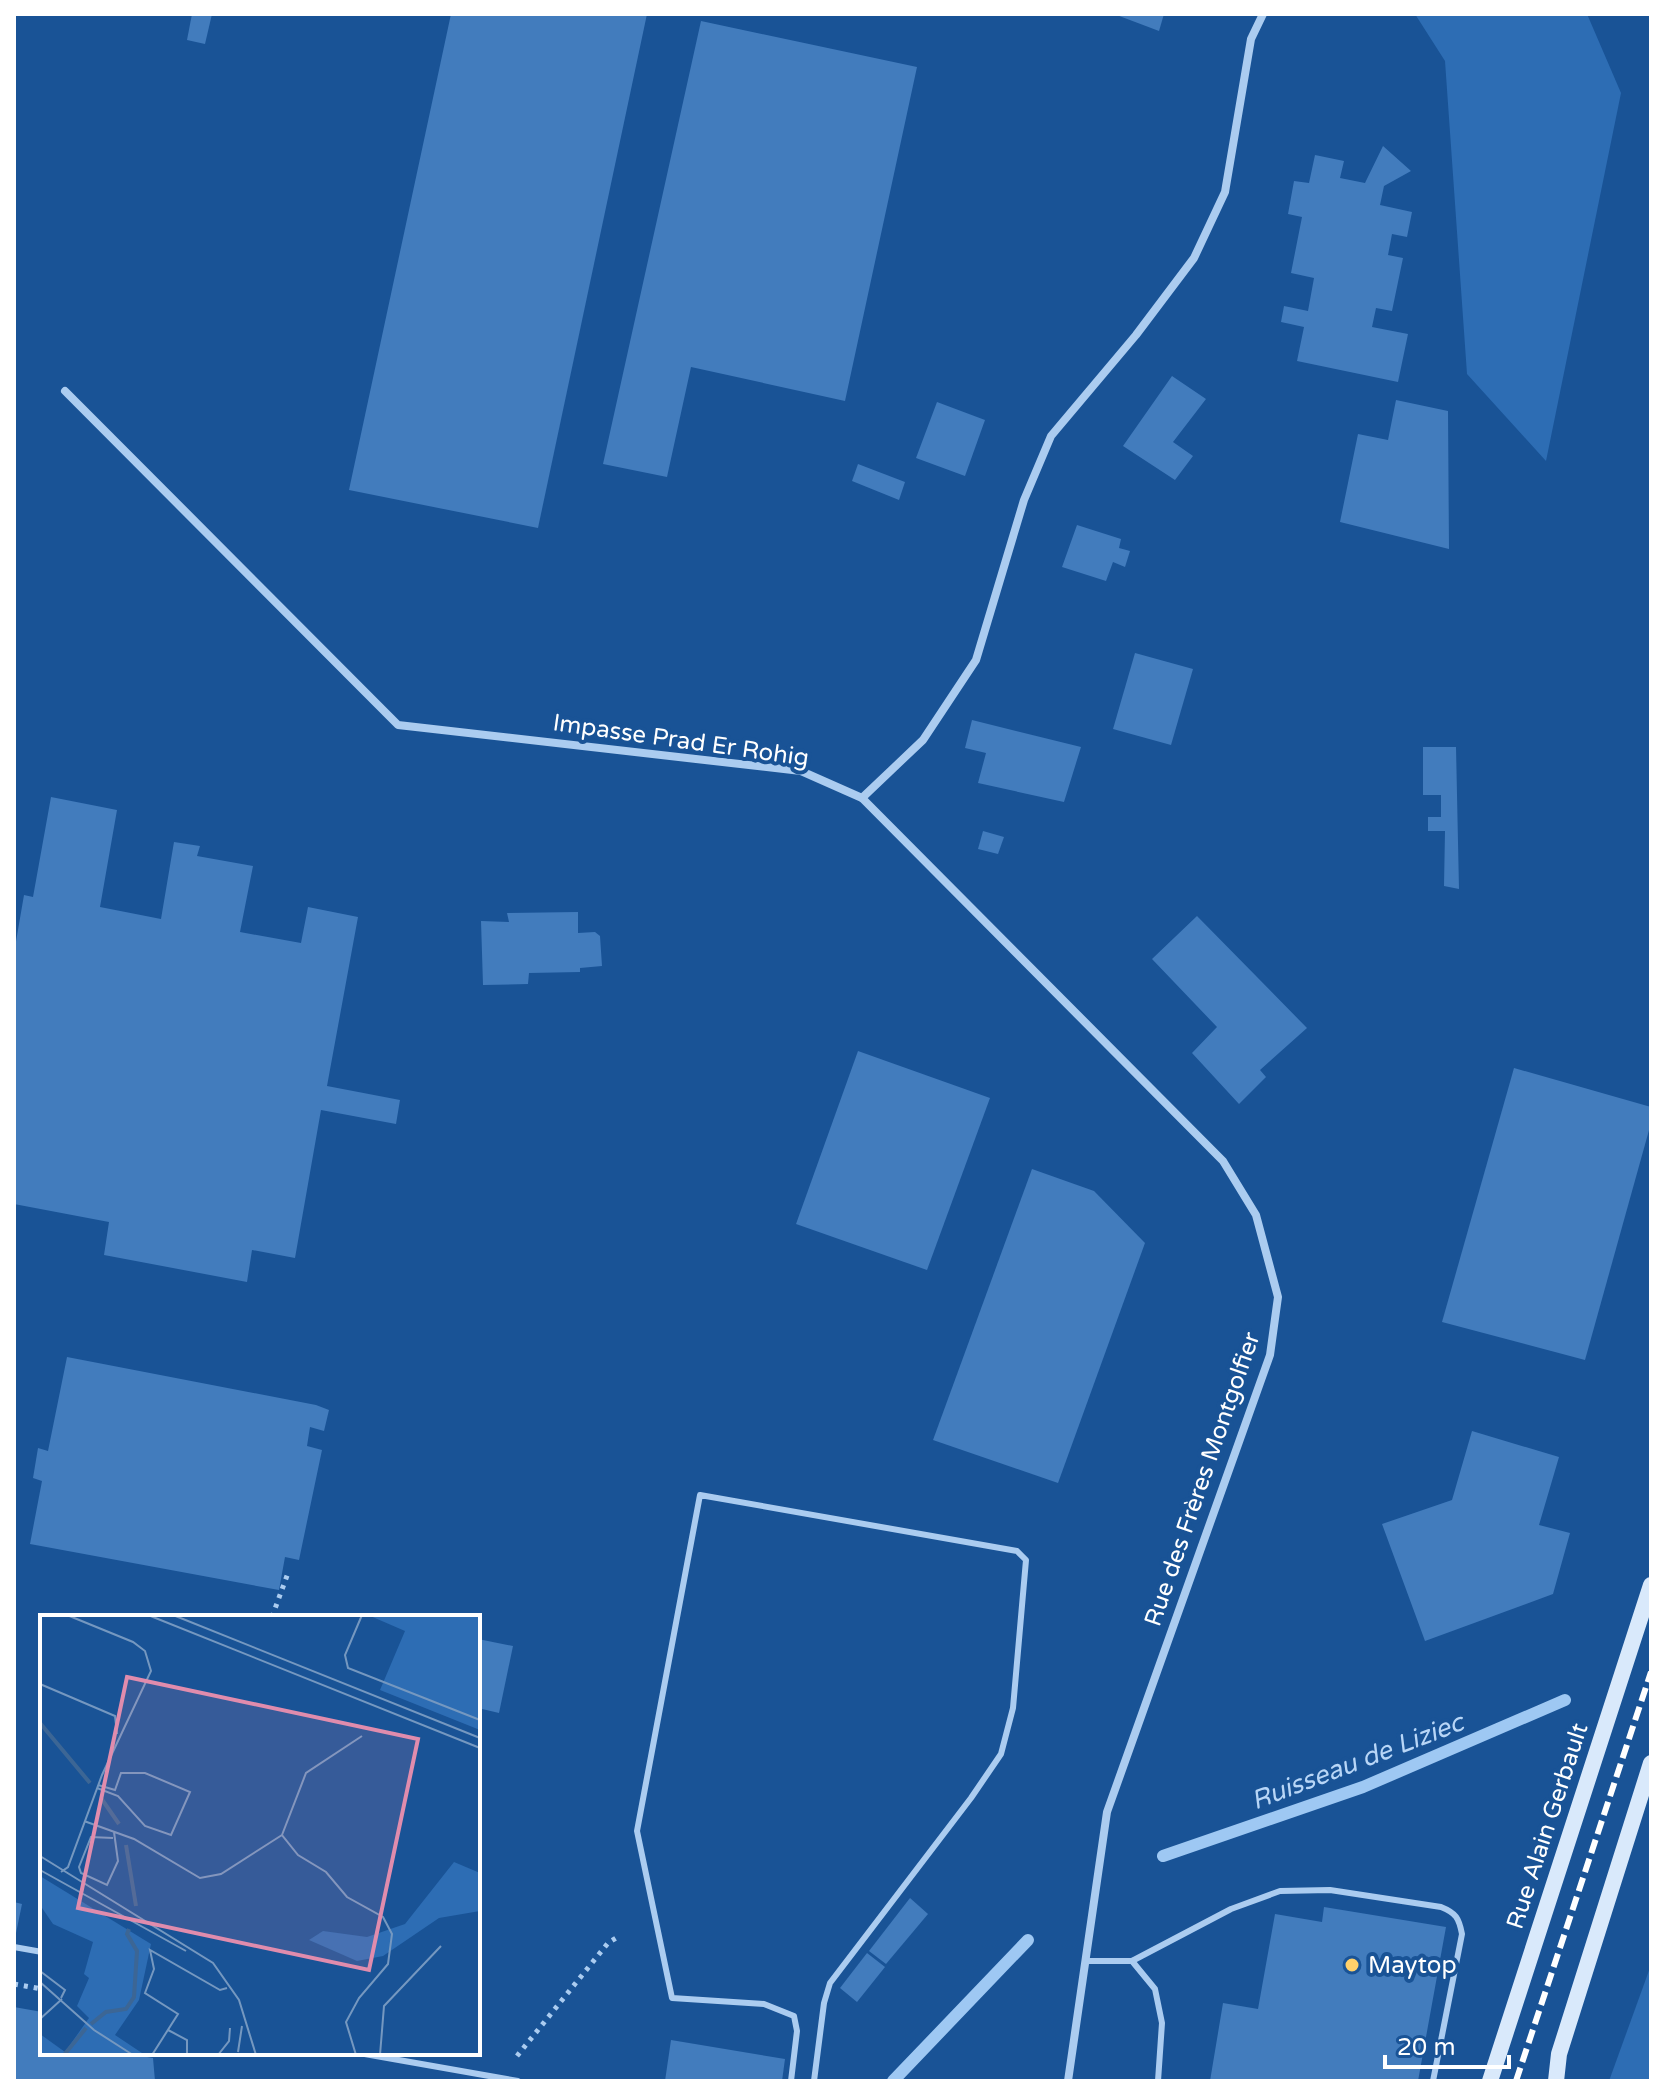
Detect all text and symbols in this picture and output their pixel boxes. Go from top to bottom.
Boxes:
street label: Impasse Prad Er Rohig [551,708,811,773]
street label: Rue des Frères Montgolfier [1138,1328,1267,1630]
inset map [40,1615,480,2055]
water label: Ruisseau de Liziec [1247,1706,1470,1816]
street label: Rue Alain Gerbault [1500,1720,1594,1933]
place label: Maytop [1368,1951,1457,1980]
marker: Maytop [1343,1956,1361,1974]
scale bar [1385,2019,1509,2069]
text: 20 m [1397,2033,1455,2062]

